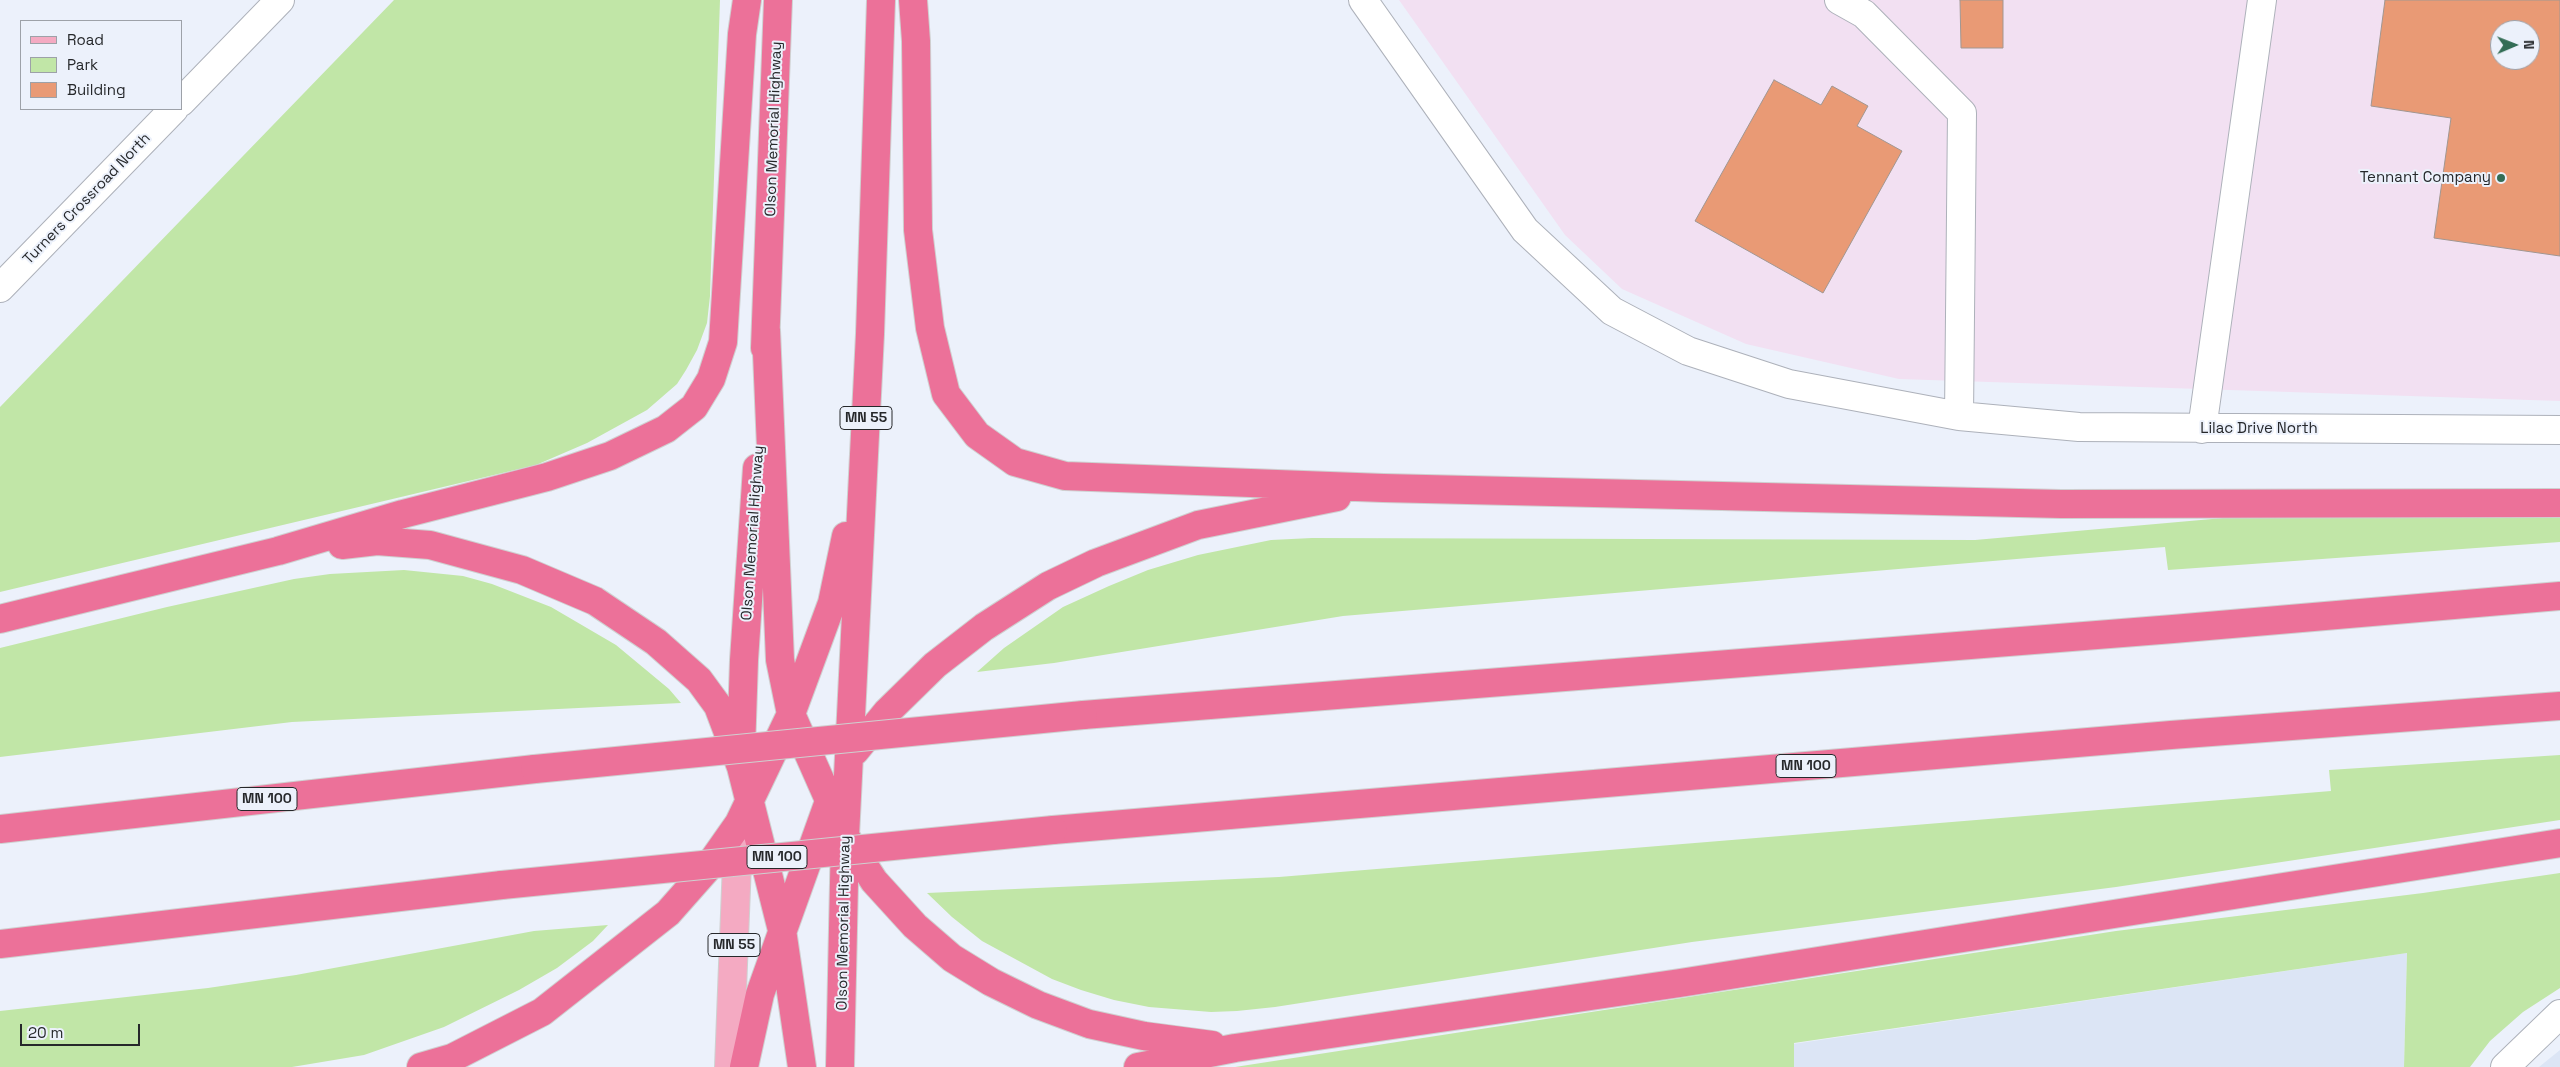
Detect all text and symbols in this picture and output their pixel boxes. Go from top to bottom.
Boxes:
legend [20,20,182,110]
north arrow [2490,20,2540,70]
text: Road [67,30,104,49]
text: N [2520,40,2538,50]
street label: Olson Memorial Highway [762,41,786,217]
text: Park [67,55,98,74]
text: Building [67,80,126,99]
street label: Turners Crossroad North [20,130,154,268]
place label: Tennant Company [2360,169,2491,187]
marker: Tennant Company [2495,172,2507,184]
road number: MN 55 [840,406,892,429]
street label: Lilac Drive North [2200,420,2318,438]
street label: Olson Memorial Highway [738,445,768,621]
road number: MN 100 [1776,754,1836,778]
road number: MN 100 [237,788,297,811]
street label: Olson Memorial Highway [833,835,855,1011]
road number: MN 100 [747,846,807,869]
road number: MN 55 [708,934,760,956]
scale bar [22,1014,142,1046]
text: 20 m [28,1023,63,1042]

